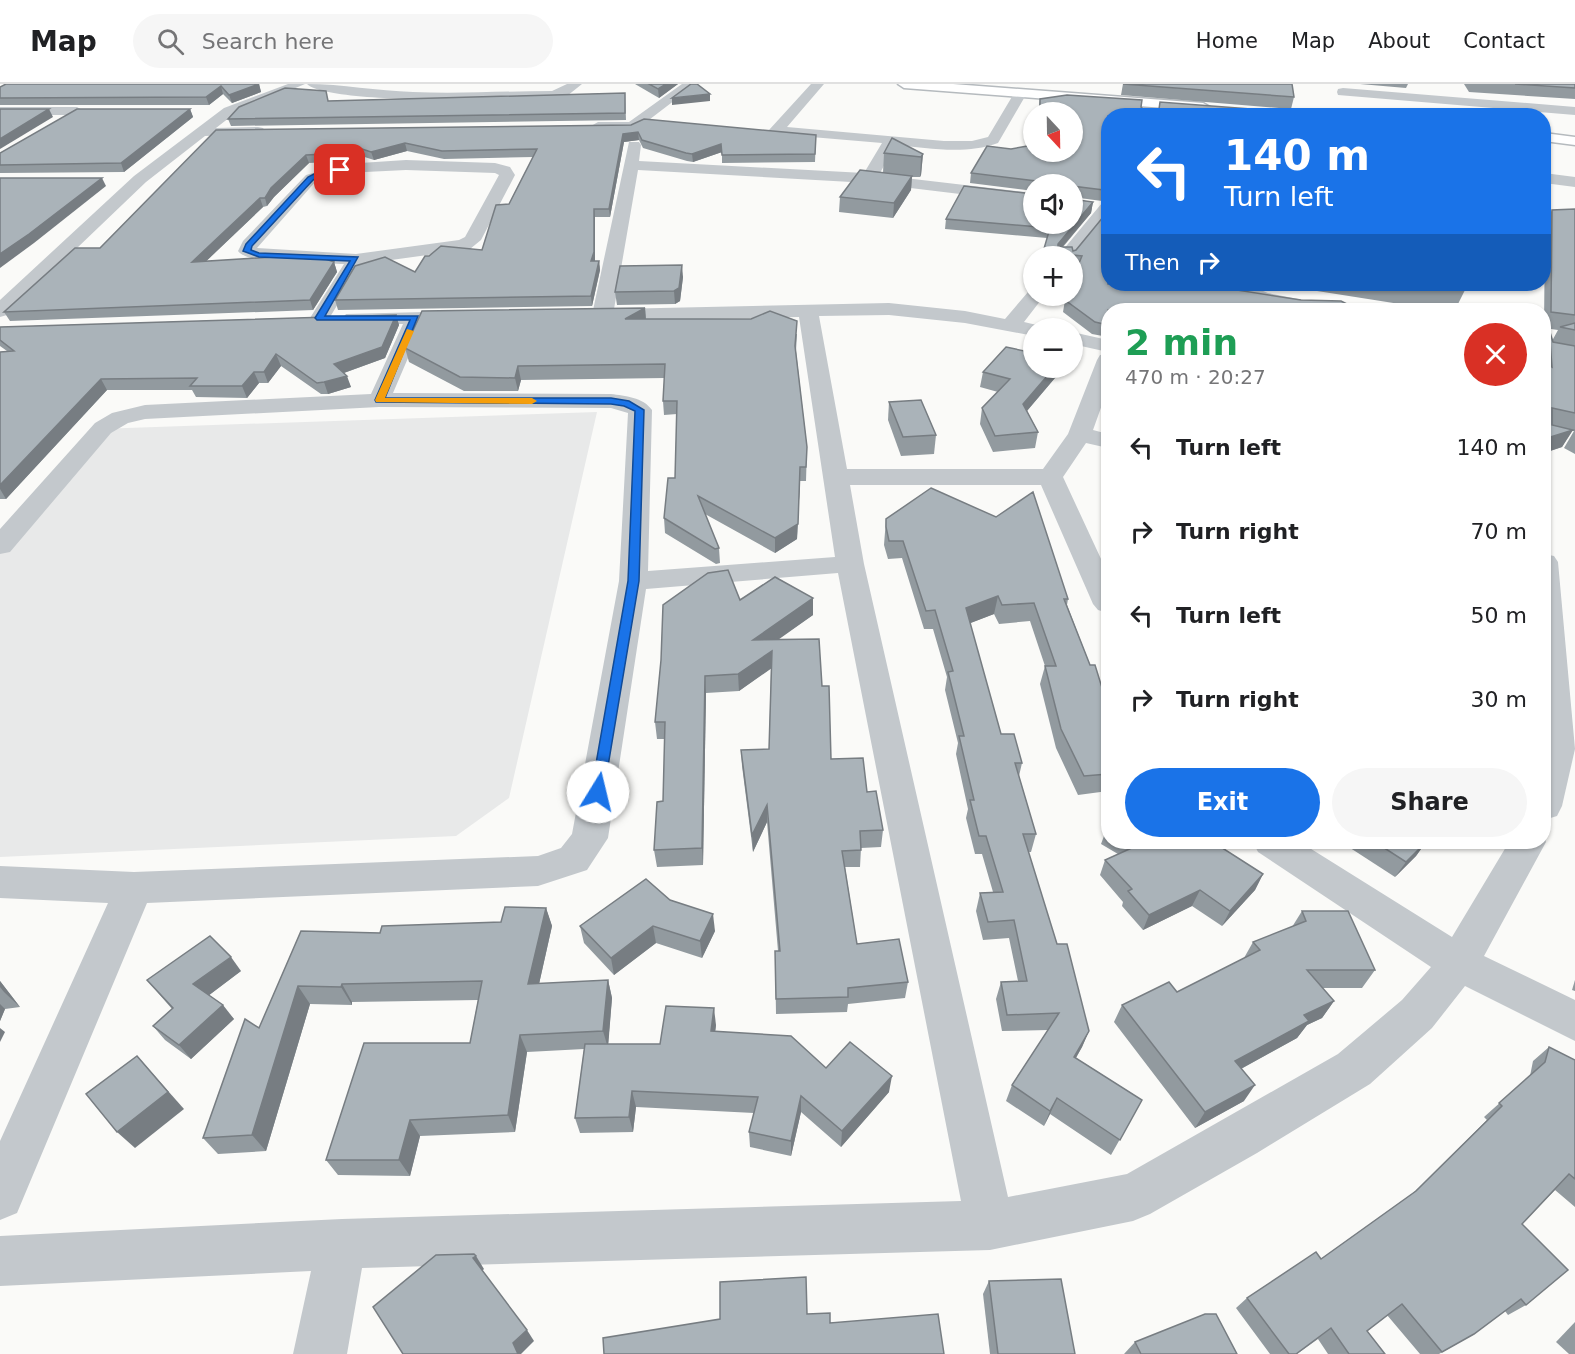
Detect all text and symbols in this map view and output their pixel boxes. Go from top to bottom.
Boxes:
search box [133,14,553,68]
text: Map [30,25,97,58]
icon: search [154,25,187,58]
text: Search here [202,29,334,54]
text: Home [1196,29,1258,53]
text: Map [1291,29,1335,53]
text: About [1368,29,1430,53]
text: Contact [1463,29,1545,53]
north arrow [1023,102,1083,162]
map controls [1023,102,1083,378]
text: 140 m [1224,131,1370,180]
icon: left [1125,132,1203,210]
pin [314,144,365,195]
icon: arrive [323,153,356,186]
button: sound [1023,174,1083,234]
text: Turn left [1224,181,1334,212]
button: + [1023,246,1083,306]
icon: right [1192,246,1225,279]
text: Then [1125,250,1180,275]
button: − [1023,318,1083,378]
text: 2 min [1125,322,1238,363]
button: close [1464,323,1527,386]
text: 470 m · 20:27 [1125,365,1266,389]
icon: left [1125,431,1158,464]
text: Turn left [1176,435,1281,460]
text: 140 m [1457,435,1527,460]
icon: right [1125,515,1158,548]
text: Turn right [1176,519,1299,544]
text: 70 m [1471,519,1527,544]
icon: left [1125,599,1158,632]
text: Turn left [1176,603,1281,628]
text: 50 m [1471,603,1527,628]
icon: right [1125,683,1158,716]
text: Turn right [1176,687,1299,712]
text: 30 m [1471,687,1527,712]
position arrow [566,760,630,824]
button: Exit [1125,768,1320,837]
button: Share [1332,768,1527,837]

